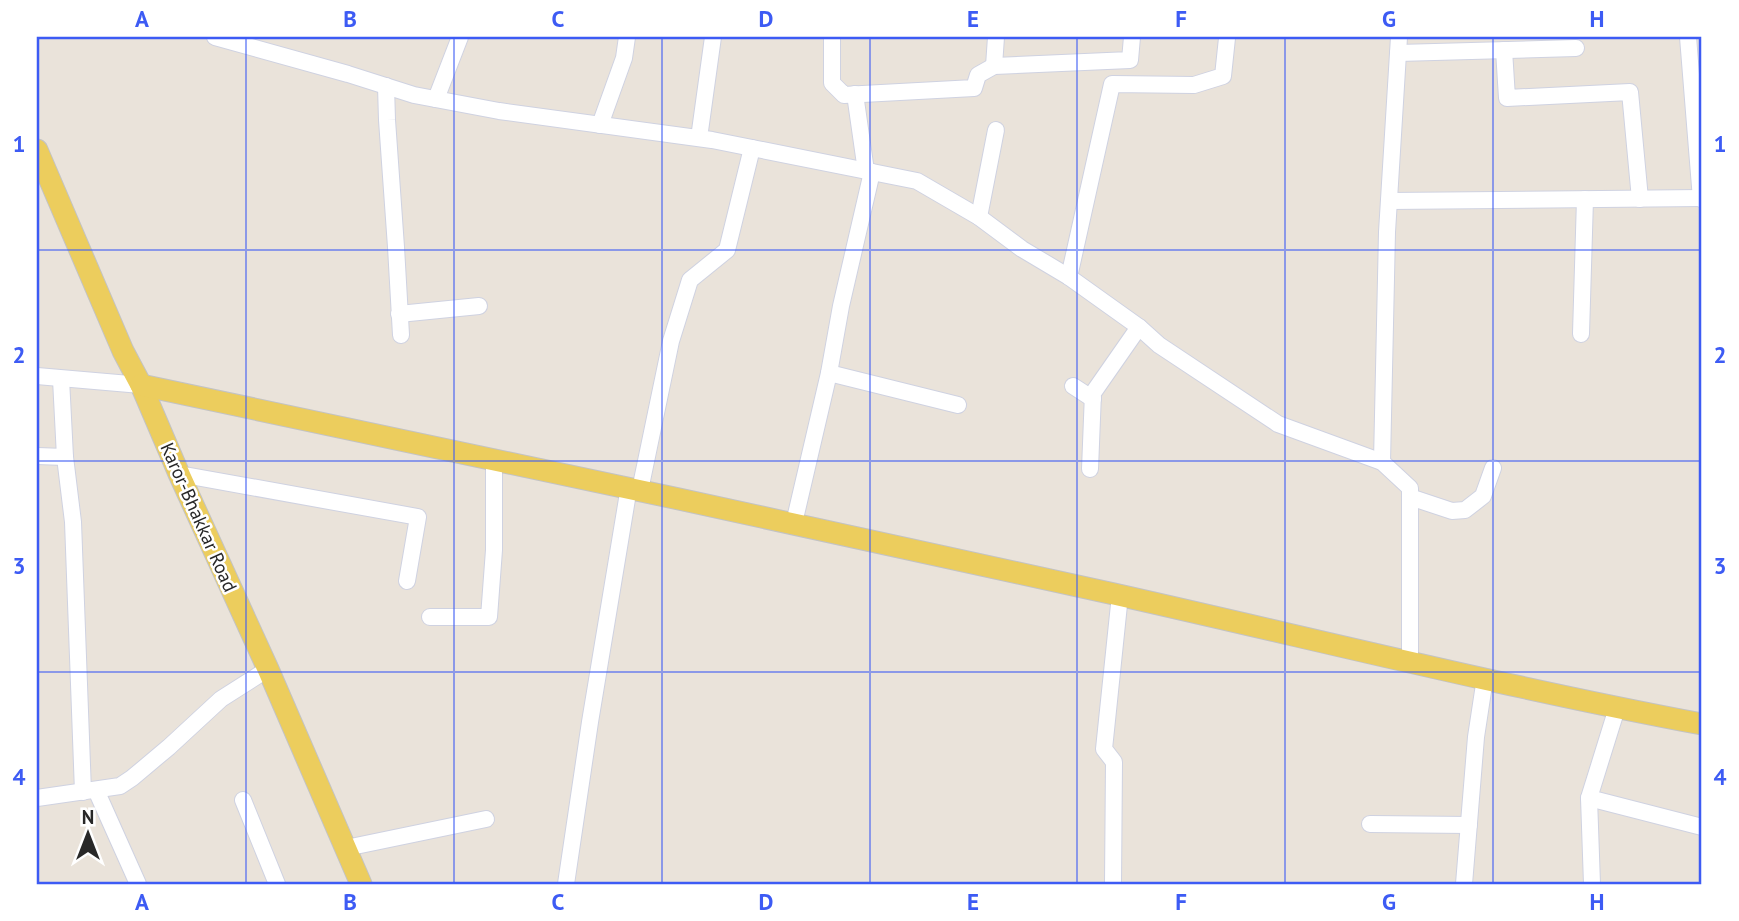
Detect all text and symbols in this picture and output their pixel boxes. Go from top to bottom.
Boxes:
text: A [135,4,149,33]
text: B [343,4,357,33]
text: C [552,4,565,33]
text: D [759,4,773,33]
text: E [967,4,979,33]
text: F [1175,4,1187,33]
text: G [1382,4,1396,33]
text: H [1590,4,1604,33]
text: 1 [12,129,26,158]
text: 1 [1713,129,1727,158]
text: 2 [12,340,26,369]
text: 2 [1713,340,1727,369]
street label: Karor-Bhakkar Road [155,439,243,595]
text: 3 [12,551,26,580]
text: 3 [1713,551,1727,580]
text: 4 [12,762,26,791]
text: 4 [1713,762,1727,791]
north arrow [52,799,122,869]
text: N [82,805,94,829]
text: A [135,887,149,916]
text: B [343,887,357,916]
text: C [552,887,565,916]
text: D [759,887,773,916]
text: E [967,887,979,916]
text: F [1175,887,1187,916]
text: G [1382,887,1396,916]
text: H [1590,887,1604,916]

